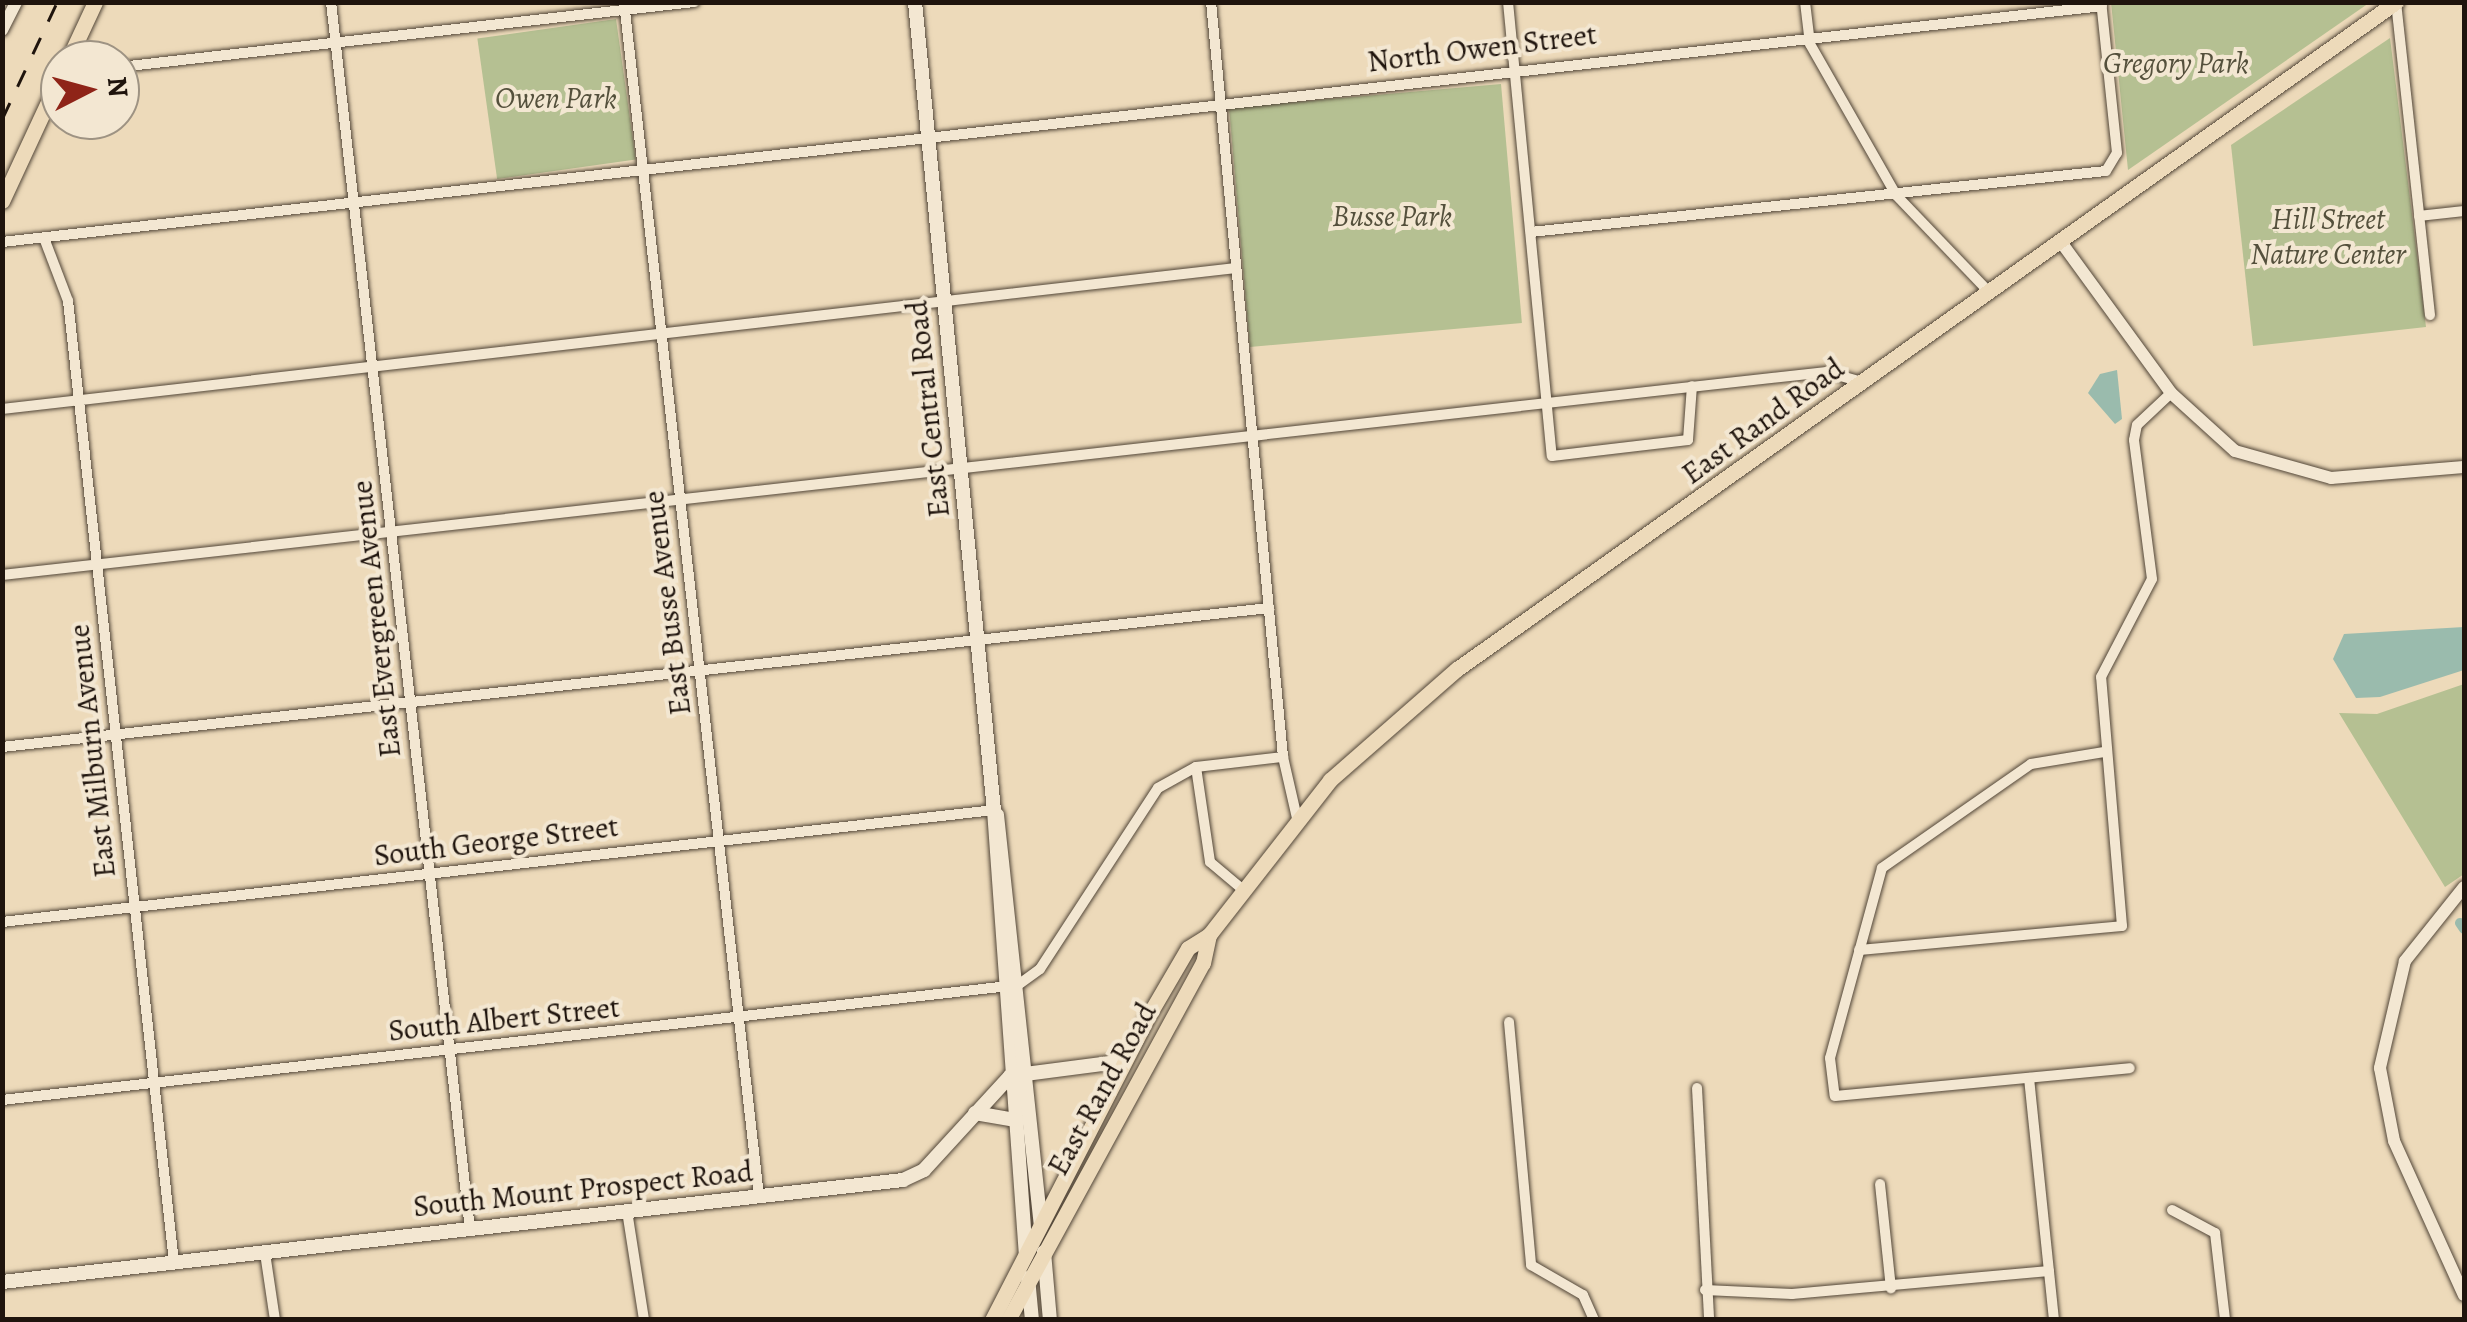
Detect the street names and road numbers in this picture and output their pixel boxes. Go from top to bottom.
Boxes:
street label: North Owen Street [1365,16,1599,80]
street label: East Central Road [899,299,957,519]
street label: East Rand Road [1675,350,1851,492]
street label: East Evergreen Avenue [344,479,408,759]
street label: East Busse Avenue [635,489,699,717]
street label: East Milburn Avenue [61,623,123,879]
street label: South George Street [372,808,620,874]
street label: South Albert Street [387,989,621,1049]
street label: East Rand Road [1040,996,1164,1182]
street label: South Mount Prospect Road [411,1153,755,1225]

